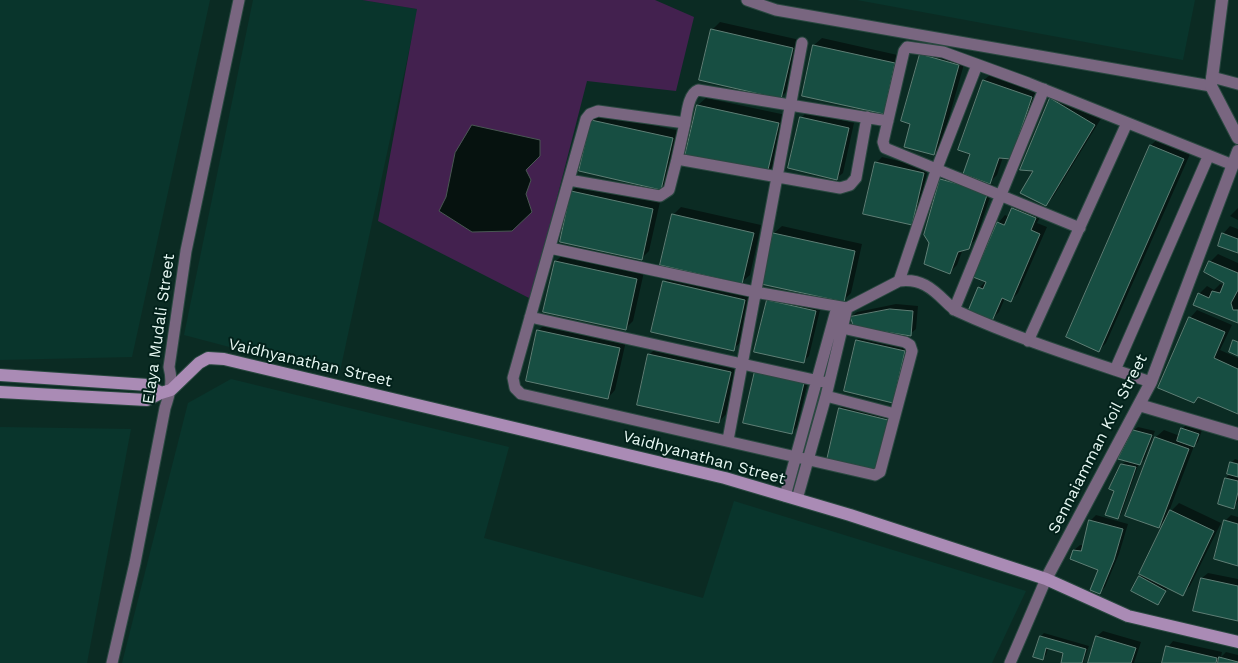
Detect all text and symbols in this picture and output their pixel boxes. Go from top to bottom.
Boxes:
street label: Elaya Mudali Street [139,253,179,405]
street label: Vaidhyanathan Street [226,335,394,391]
street label: Sennaiamman Koil Street [1044,351,1152,537]
street label: Vaidhyanathan Street [621,427,787,489]

